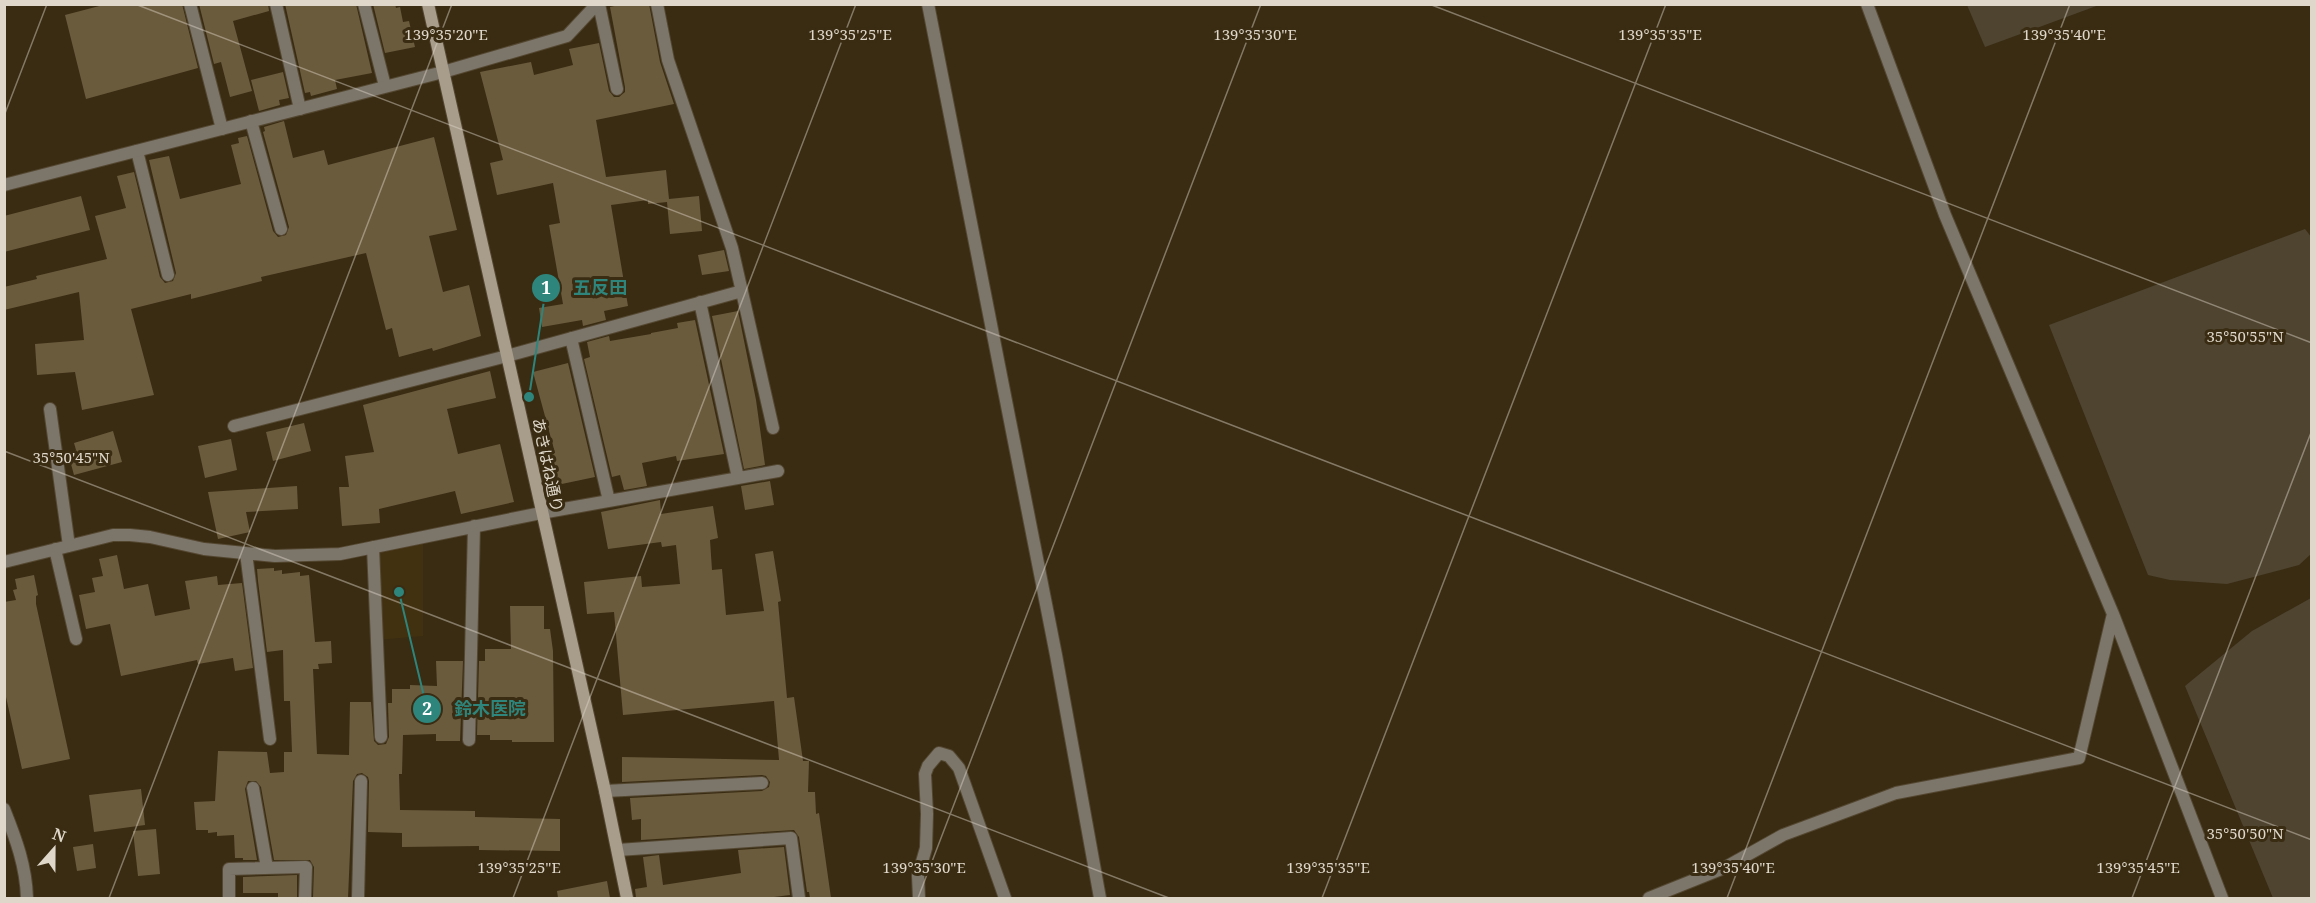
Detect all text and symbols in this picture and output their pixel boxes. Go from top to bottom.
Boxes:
text: 139°35'20"E [404,24,488,44]
text: 139°35'25"E [808,24,892,44]
text: 139°35'30"E [1213,24,1297,44]
text: 139°35'35"E [1618,24,1702,44]
text: 139°35'40"E [2022,24,2106,44]
callout: 五反田 [531,270,639,306]
text: 1 [541,275,551,299]
text: 五反田 [573,275,627,299]
text: 35°50'55"N [2206,326,2284,346]
street label: あきはね通り [527,416,569,514]
text: 35°50'45"N [32,447,110,467]
callout: 鈴木医院 [412,691,538,727]
text: 2 [422,696,432,720]
text: 鈴木医院 [454,696,526,720]
north arrow [24,819,84,879]
text: N [50,822,70,848]
text: 35°50'50"N [2206,823,2284,843]
text: 139°35'25"E [477,857,561,877]
text: 139°35'30"E [882,857,966,877]
text: 139°35'35"E [1286,857,1370,877]
text: 139°35'40"E [1691,857,1775,877]
text: 139°35'45"E [2096,857,2180,877]

